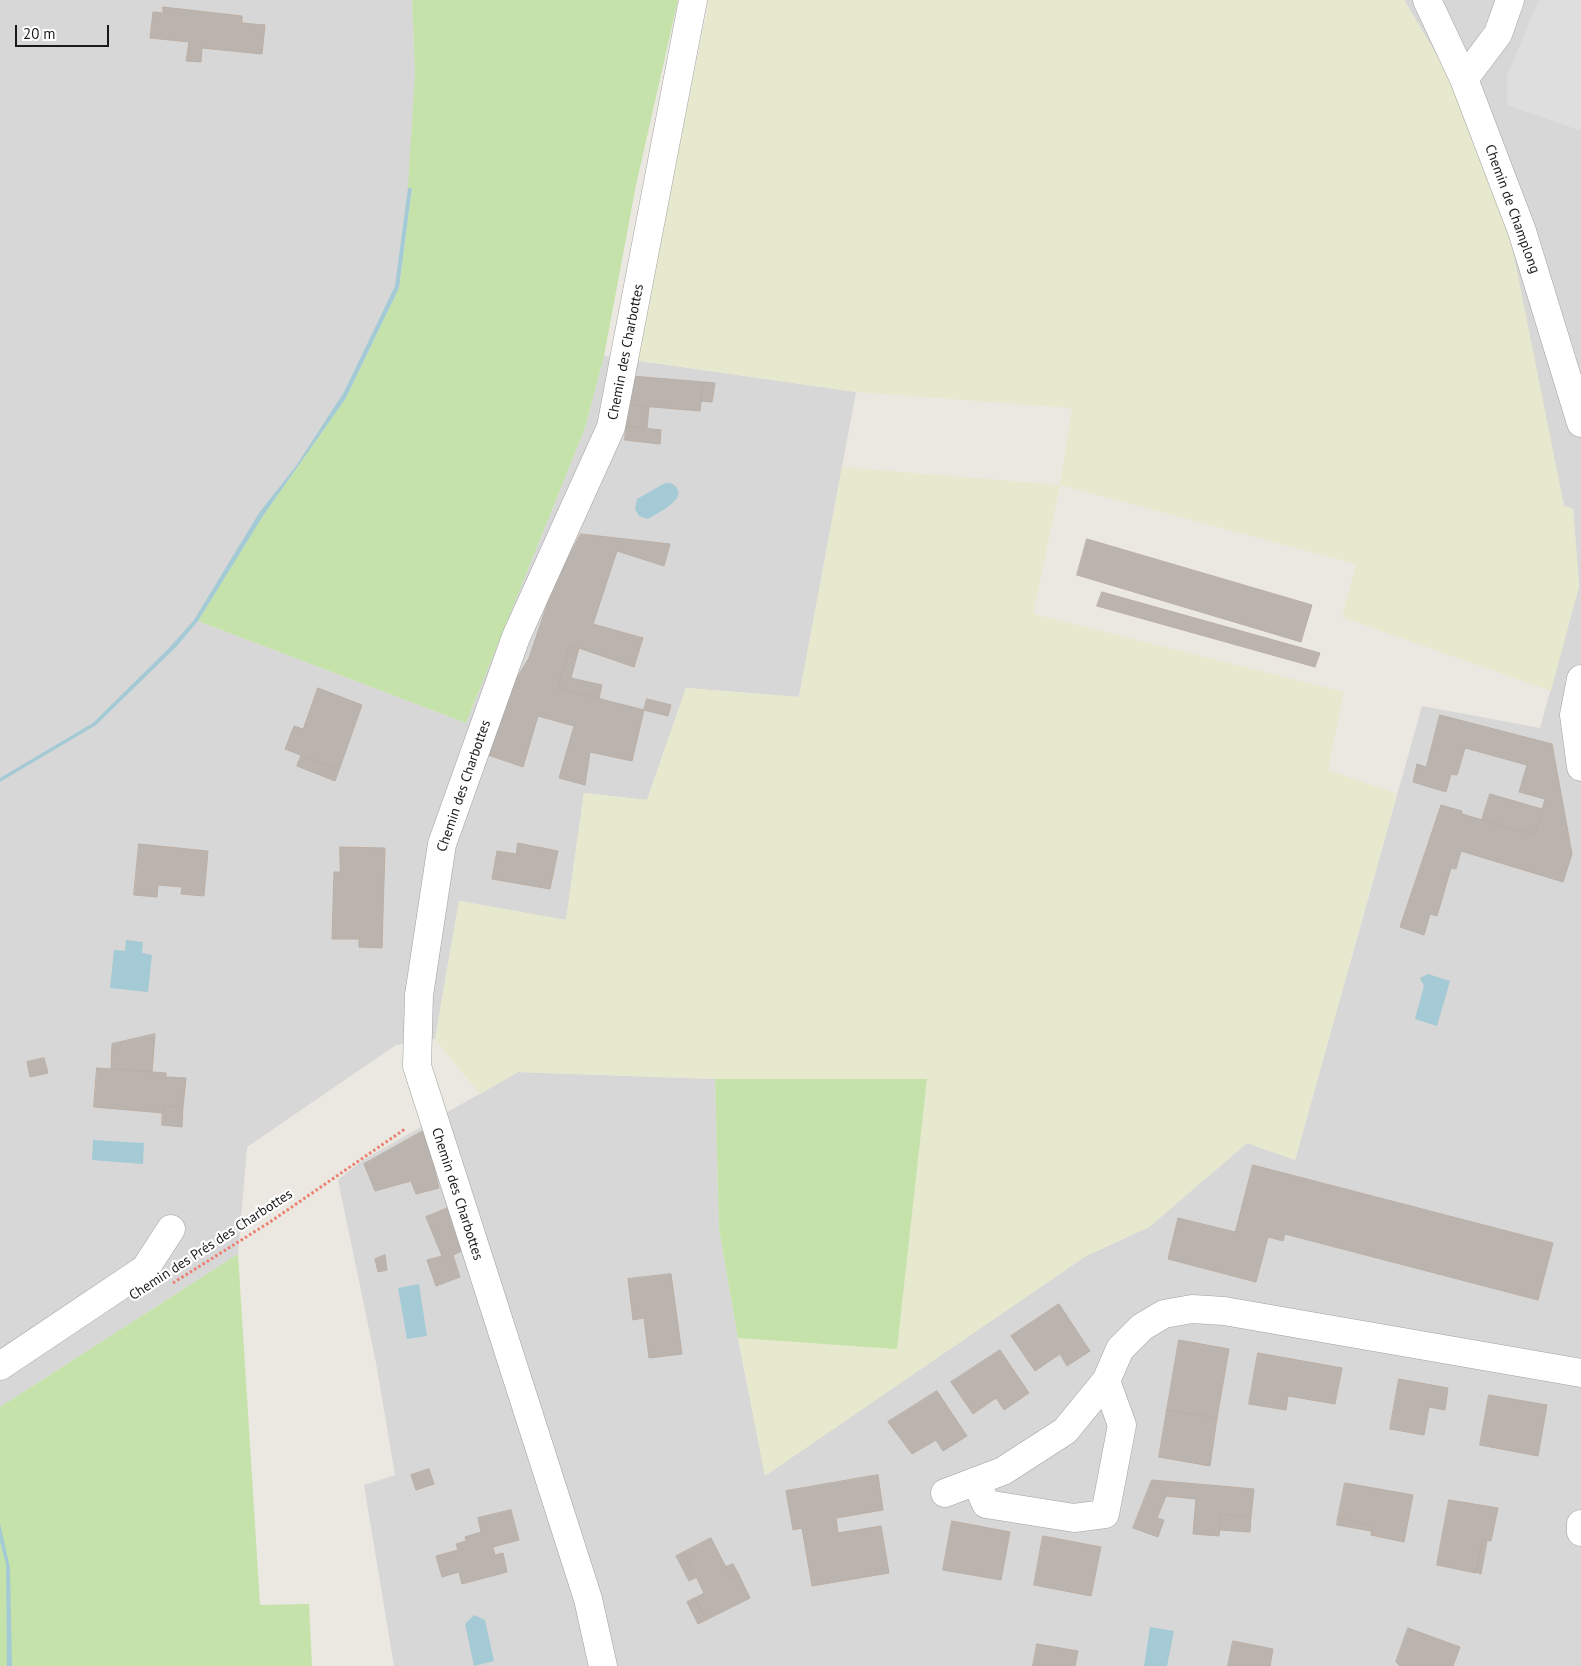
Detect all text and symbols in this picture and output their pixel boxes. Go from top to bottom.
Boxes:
scale bar [18,15,111,47]
text: 20 m [23,24,56,43]
street label: Chemin de Champlong [1481,142,1543,276]
street label: Chemin des Charbottes [605,283,647,421]
street label: Chemin des Charbottes [434,718,494,854]
street label: Chemin des Charbottes [428,1126,486,1262]
street label: Chemin des Prés des Charbottes [126,1186,296,1304]

